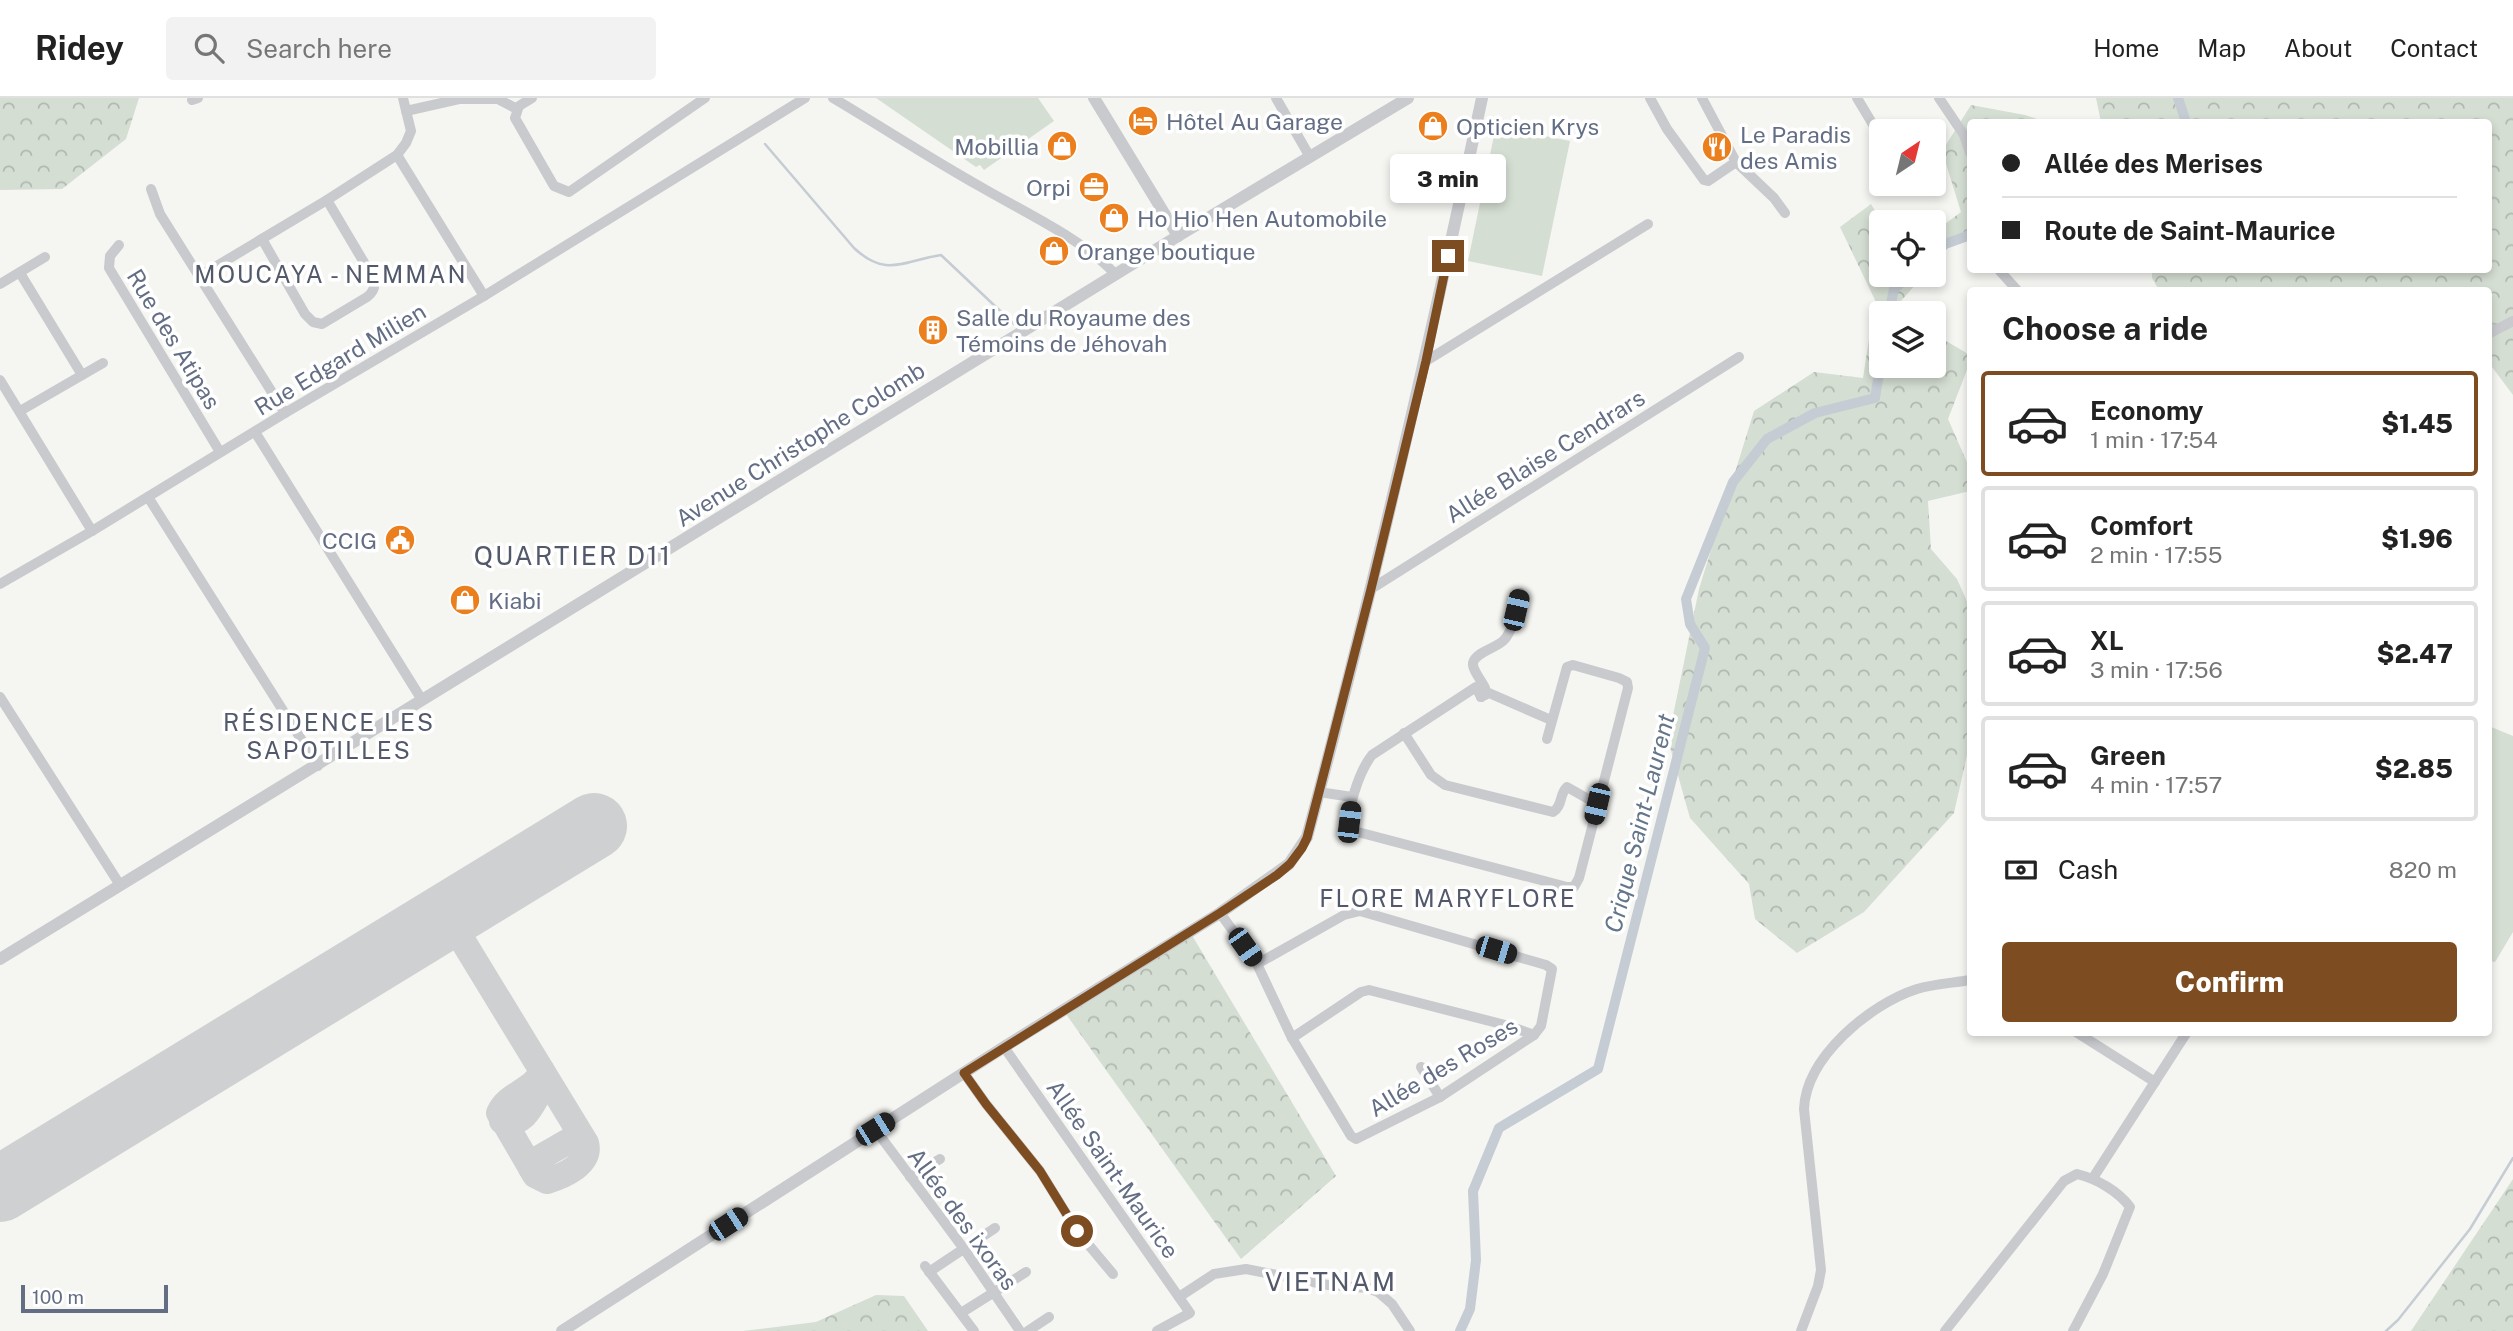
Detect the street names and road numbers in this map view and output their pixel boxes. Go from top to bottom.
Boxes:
street label: Rue des Atipas [122,264,226,414]
street label: Rue Edgard Milien [250,297,430,421]
street label: Avenue Christophe Colomb [671,356,929,532]
street label: Allée Blaise Cendrars [1441,384,1649,528]
street label: Allée des Roses [1364,1012,1522,1122]
street label: Allée Saint-Maurice [1041,1075,1185,1263]
street label: Allée des ixoras [903,1143,1023,1295]

